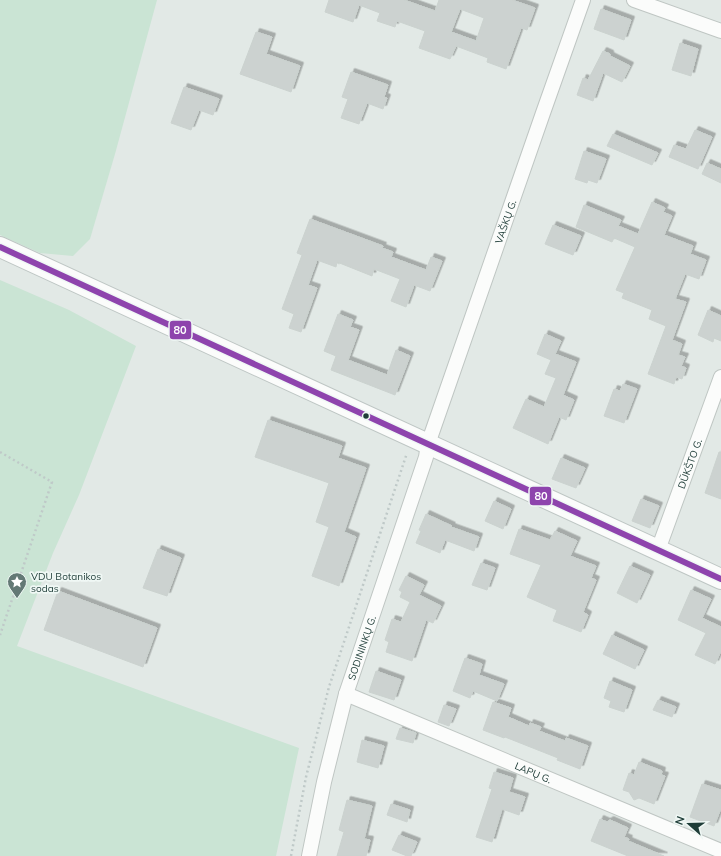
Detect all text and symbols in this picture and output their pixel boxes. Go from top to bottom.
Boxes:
street label: VAŠKŲ G. [492,198,519,245]
line badge: 80 [169,320,192,340]
text: 80 [173,323,187,337]
unlabelled marker [361,411,371,421]
street label: DŪKŠTO G. [675,437,705,491]
line badge: 80 [529,486,552,506]
text: 80 [534,489,548,503]
place label: VDU Botanikos sodas [31,570,101,595]
place icon: VDU Botanikos sodas [6,571,28,599]
street label: SODININKŲ G. [345,614,379,682]
street label: LAPŲ G. [513,759,553,786]
north arrow [669,804,709,844]
text: N [672,814,688,827]

